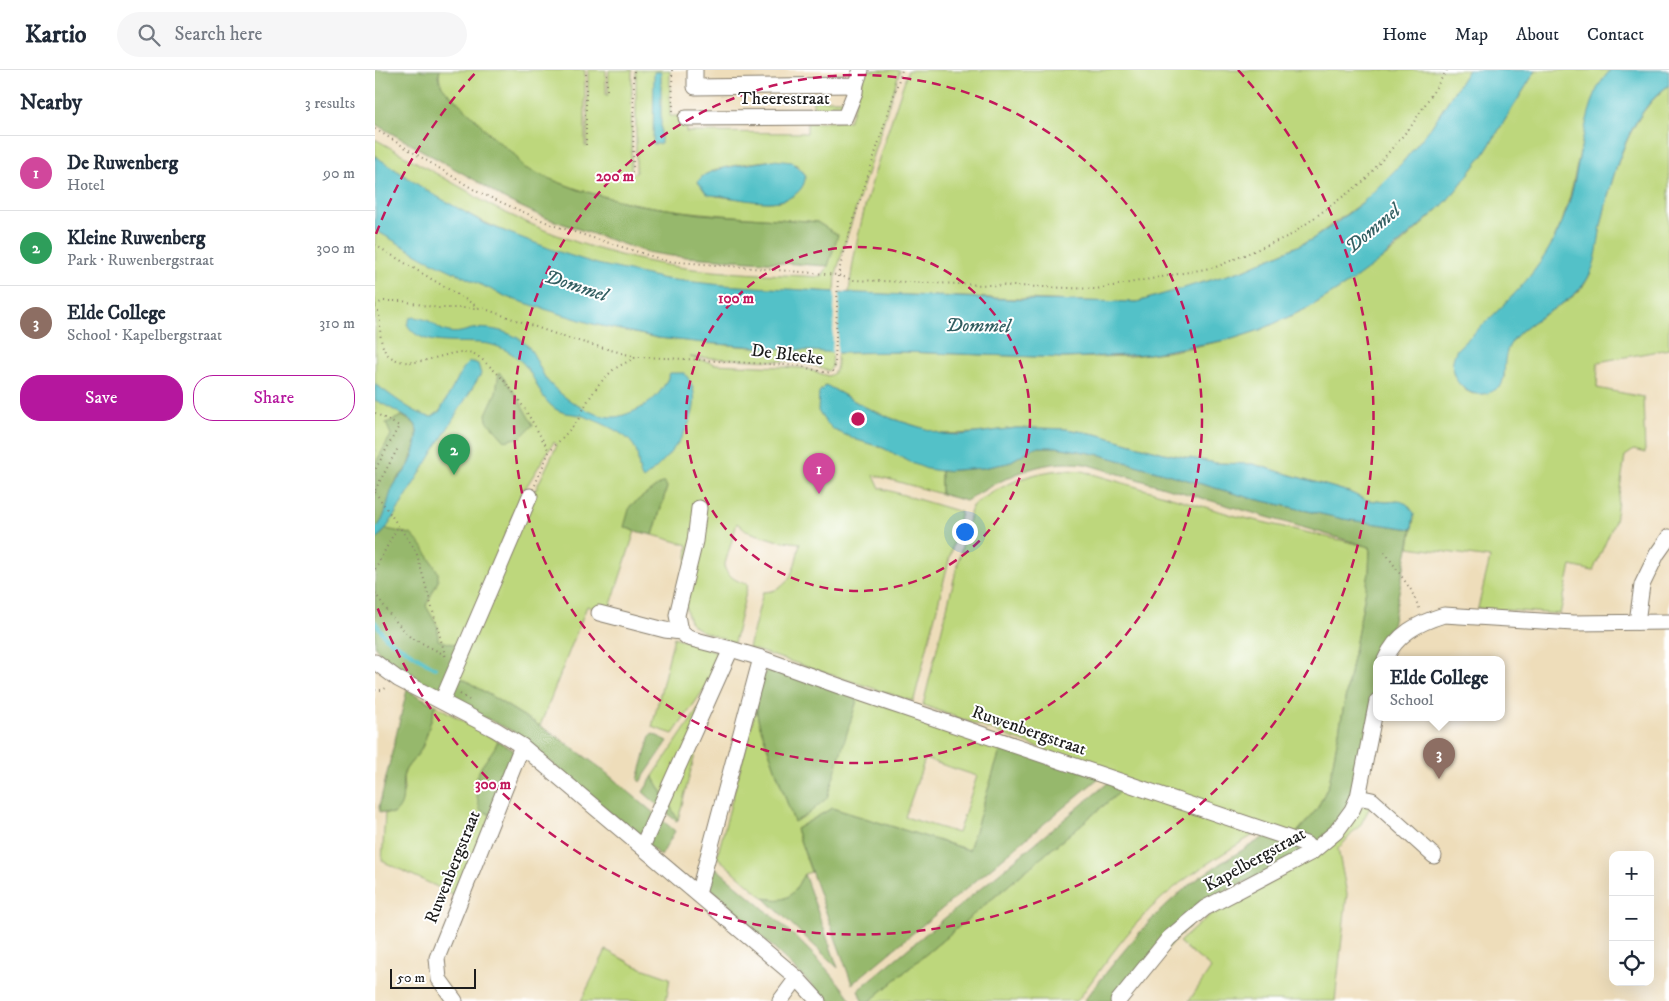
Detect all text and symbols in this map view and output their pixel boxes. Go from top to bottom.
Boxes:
search box [117,12,467,57]
text: Kartio [25,20,87,50]
icon: search [135,21,163,49]
text: Search here [175,23,262,46]
text: Home [1382,24,1427,46]
text: Map [1455,24,1488,46]
text: About [1516,24,1559,46]
text: Contact [1587,24,1644,46]
street label: Theerestraat [738,88,830,110]
text: Nearby [20,90,82,116]
text: 3 results [305,93,355,113]
text: De Ruwenberg [67,152,178,175]
text: 1 [33,163,39,183]
text: 90 m [323,163,355,183]
text: 200 m [596,167,635,186]
text: Hotel [67,175,105,195]
water label: Dommel [1341,198,1407,259]
text: Kleine Ruwenberg [67,227,205,250]
text: 2 [32,238,40,258]
text: 300 m [316,238,355,258]
text: Park · Ruwenbergstraat [67,250,214,270]
water label: Dommel [542,265,612,308]
text: 100 m [718,289,755,308]
text: Elde College [67,302,166,325]
text: 3 [33,313,39,333]
text: 310 m [319,313,355,333]
water label: Dommel [945,314,1013,338]
text: School · Kapelbergstraat [67,325,222,345]
street label: De Bleeke [750,340,824,370]
button: Save [20,375,183,421]
button: Share [193,375,355,421]
centre of rings [849,410,867,428]
pin: 2 [438,434,470,475]
pin: 1 [803,453,835,494]
your location [952,519,978,545]
popup [1373,656,1505,721]
text: Elde College [1390,667,1488,690]
text: School [1390,690,1434,710]
street label: Ruwenbergstraat [969,701,1089,761]
pin: 3 [1423,738,1455,779]
text: 300 m [475,775,512,794]
street label: Ruwenbergstraat [420,807,486,927]
street label: Kapelbergstraat [1200,823,1310,897]
map controls [1609,851,1654,986]
button: + [1609,851,1654,896]
button: − [1609,896,1654,941]
button: locate [1609,941,1654,986]
scale bar [390,966,476,989]
text: 50 m [397,969,425,987]

